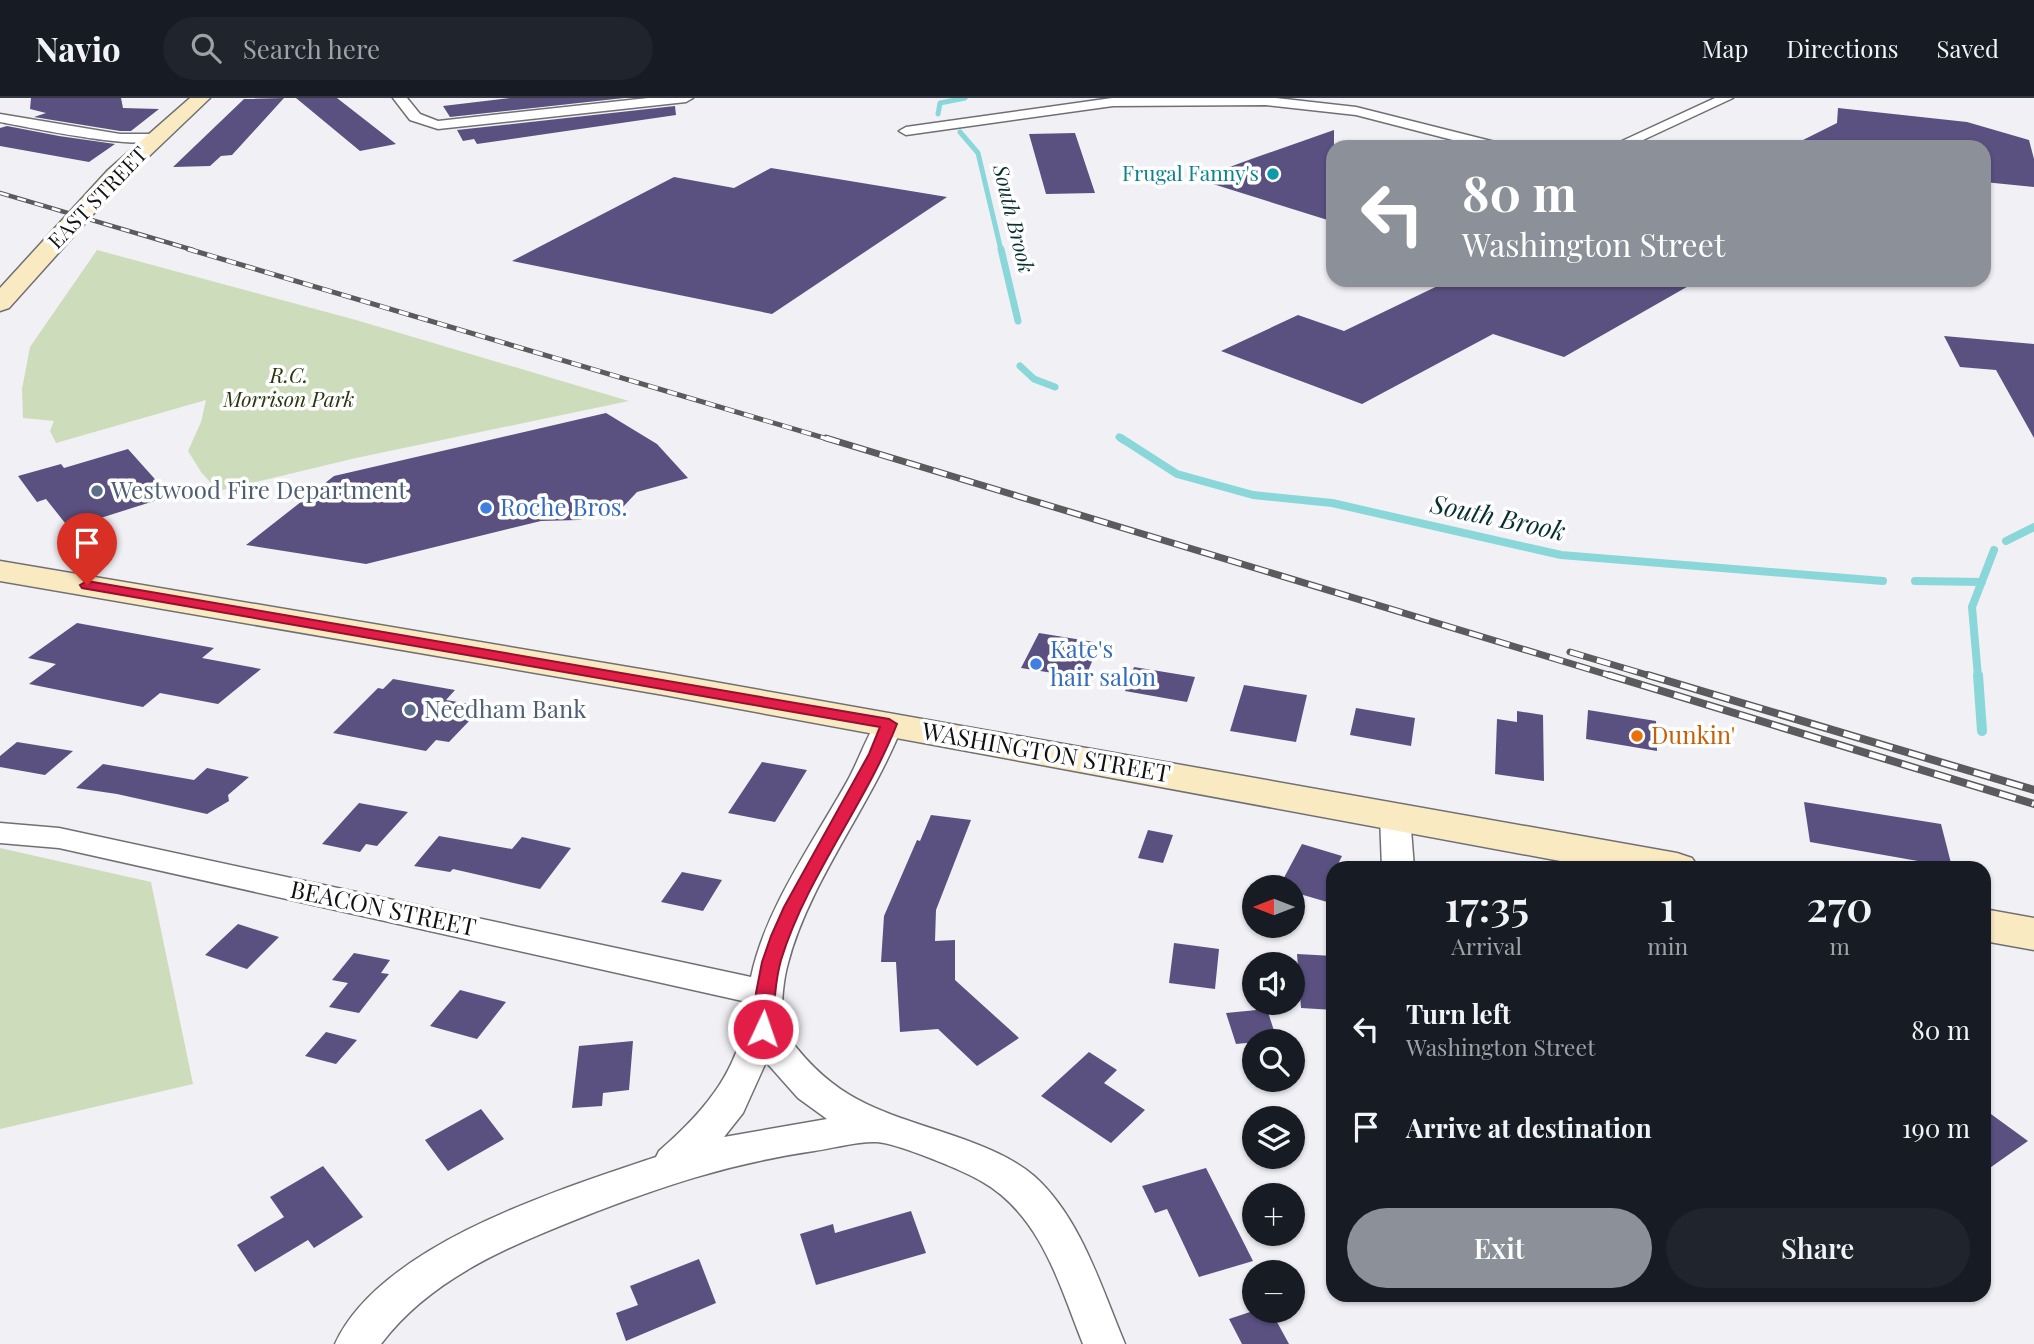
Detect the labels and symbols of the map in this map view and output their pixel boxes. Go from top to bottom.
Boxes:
street label: EAST STREET [41,140,152,254]
place label: Frugal Fanny's [1122,158,1259,186]
water label: South Brook [988,161,1042,276]
marker: Frugal Fanny's [1265,166,1281,182]
park label: R.C. Morrison Park [223,360,355,412]
place label: Westwood Fire Department [110,473,407,505]
marker: Westwood Fire Department [89,483,105,499]
water label: South Brook [1427,485,1569,548]
place label: Roche Bros. [500,490,628,522]
marker: Roche Bros. [478,500,494,516]
pin [57,513,117,585]
place label: Kate's hair salon [1050,632,1156,692]
marker: Kate's hair salon [1028,656,1044,672]
place label: Needham Bank [424,692,587,724]
marker: Needham Bank [402,702,418,718]
street label: WASHINGTON STREET [919,713,1173,789]
place label: Dunkin' [1651,718,1735,750]
marker: Dunkin' [1629,728,1645,744]
street label: BEACON STREET [288,872,479,942]
north arrow [1242,875,1306,938]
position arrow [726,992,800,1066]

